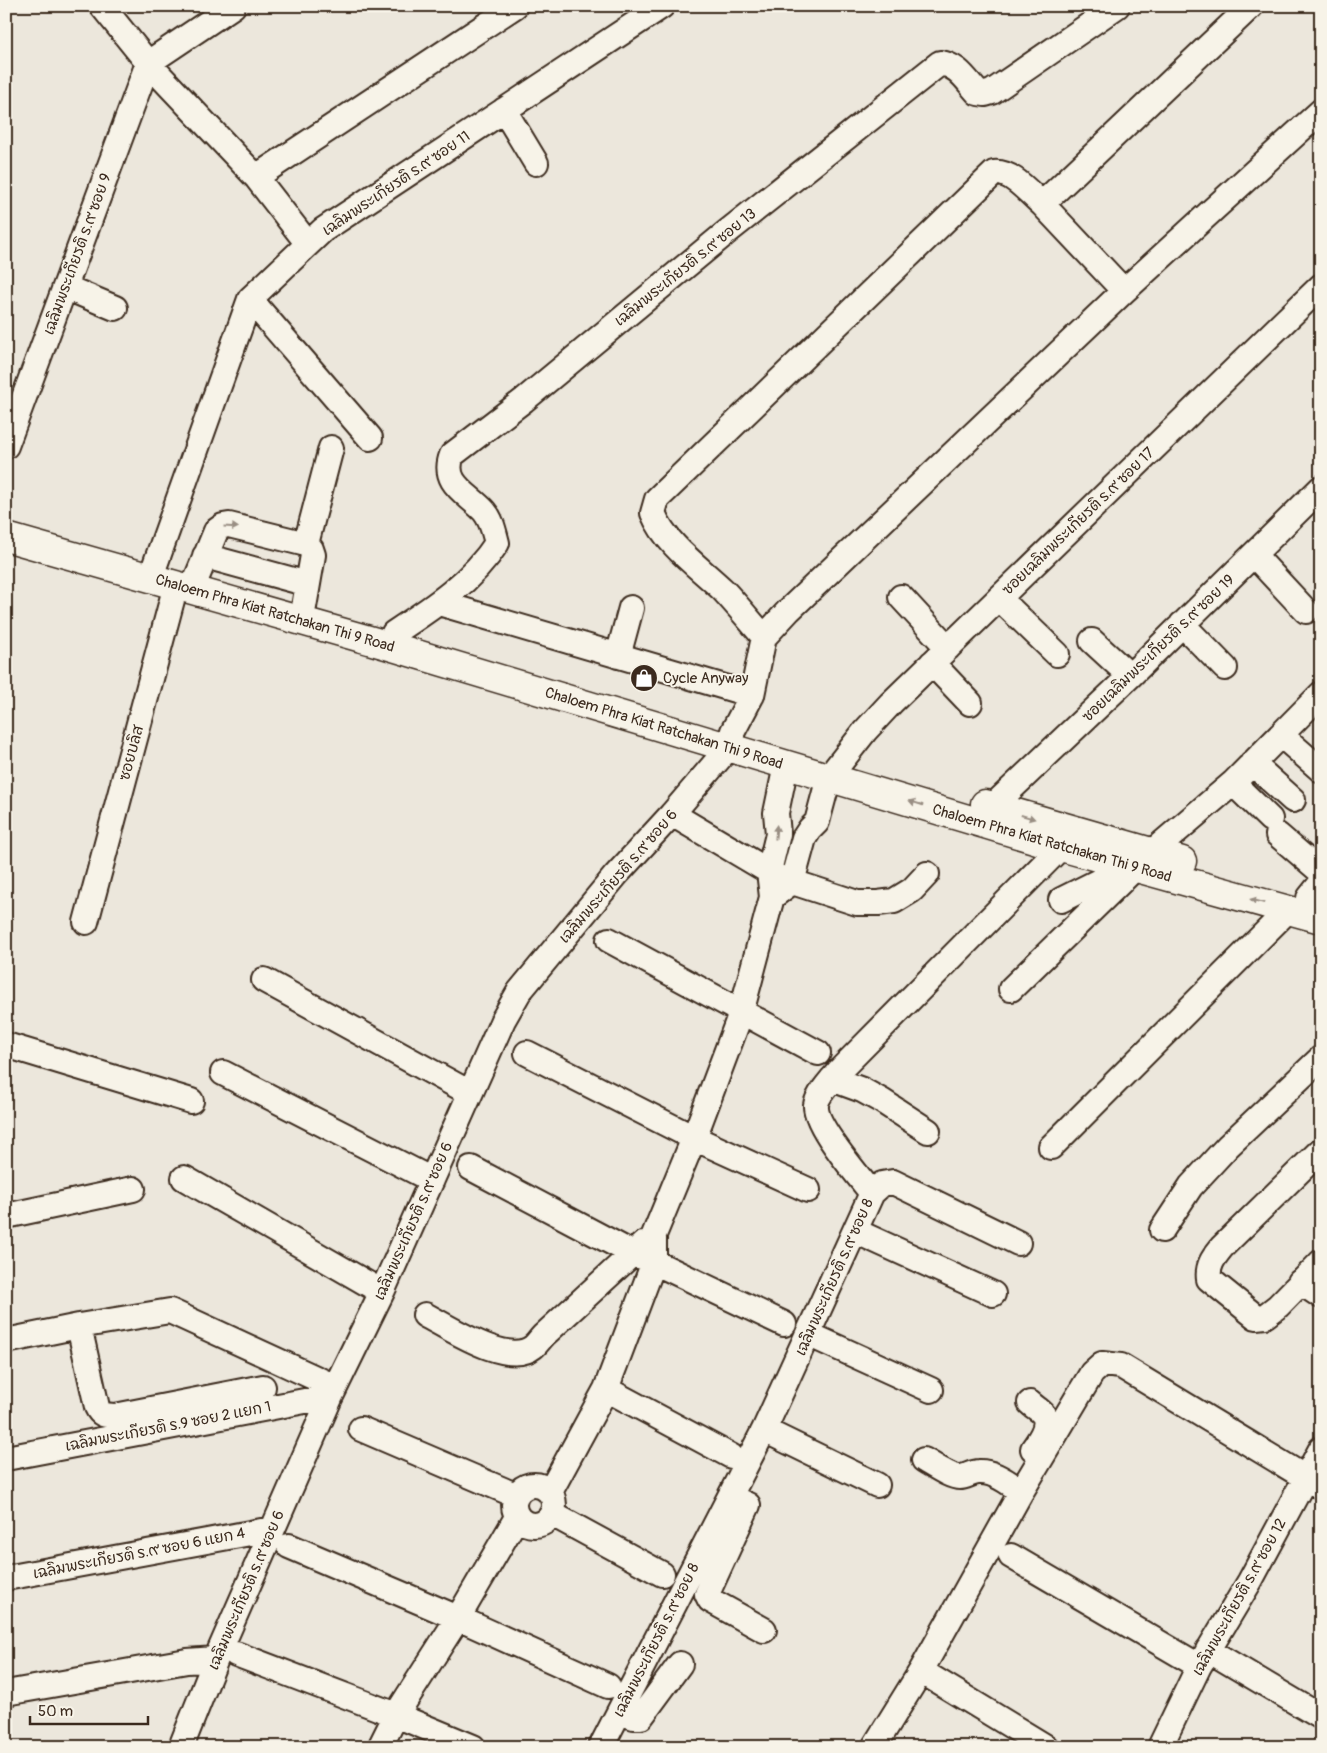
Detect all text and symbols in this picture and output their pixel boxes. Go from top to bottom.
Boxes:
street label: เฉลิมพระเกียรติ ร.๙ ซอย 11 [319,127,474,240]
street label: เฉลิมพระเกียรติ ร.๙ ซอย 9 [39,171,116,338]
street label: เฉลิมพระเกียรติ ร.๙ ซอย 13 [611,204,760,330]
street label: ซอยเฉลิมพระเกียรติ ร.๙ ซอย 17 [998,443,1159,599]
one-way arrow [223,523,239,531]
street label: Chaloem Phra Kiat Ratchakan Thi 9 Road [153,570,397,657]
street label: ซอยเฉลิมพระเกียรติ ร.๙ ซอย 19 [1078,571,1238,726]
shop icon: Cycle Anyway [629,663,659,693]
place label: Cycle Anyway [663,669,749,688]
street label: Chaloem Phra Kiat Ratchakan Thi 9 Road [542,683,785,774]
street label: ซอยบลิส [115,722,148,783]
one-way arrow [908,798,923,806]
street label: Chaloem Phra Kiat Ratchakan Thi 9 Road [930,800,1174,887]
street label: เฉลิมพระเกียรติ ร.๙ ซอย 6 [555,805,682,947]
one-way arrow [1021,813,1036,821]
one-way arrow [773,824,781,840]
one-way arrow [1249,897,1264,905]
street label: เฉลิมพระเกียรติ ร.๙ ซอย 6 [370,1139,457,1303]
street label: เฉลิมพระเกียรติ ร.๙ ซอย 8 [791,1195,878,1359]
street label: เฉลิมพระเกียรติ ร.9 ซอย 2 แยก 1 [63,1397,273,1456]
street label: เฉลิมพระเกียรติ ร.๙ ซอย 6 [204,1508,289,1673]
street label: เฉลิมพระเกียรติ ร.๙ ซอย 12 [1188,1515,1291,1679]
street label: เฉลิมพระเกียรติ ร.๙ ซอย 6 แยก 4 [31,1524,247,1583]
street label: เฉลิมพระเกียรติ ร.๙ ซอย 8 [609,1560,704,1720]
scale bar [30,1693,148,1725]
text: 50 m [38,1702,73,1721]

